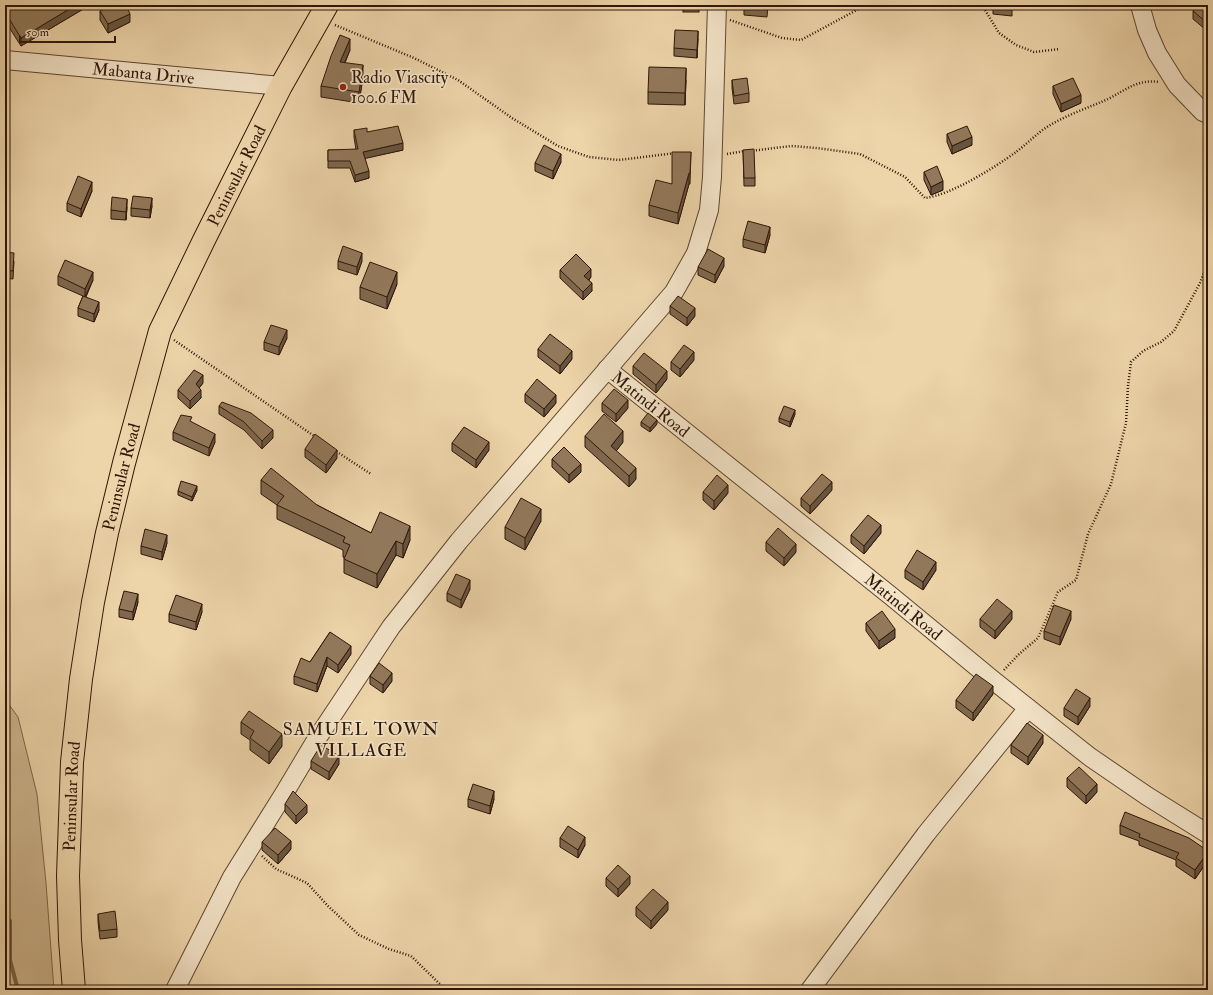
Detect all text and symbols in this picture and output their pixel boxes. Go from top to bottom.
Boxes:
scale bar [20,18,115,44]
text: 50 m [26,25,50,40]
street label: Mabanta Drive [91,58,195,88]
place label: Radio Viascity 100.6 FM [351,67,449,108]
marker: Radio Viascity 100.6 FM [338,82,348,92]
street label: Peninsular Road [202,121,271,230]
street label: Matindi Road [607,366,695,442]
street label: Peninsular Road [97,420,145,533]
street label: Matindi Road [860,569,947,645]
district label: SAMUEL TOWN VILLAGE [283,718,439,762]
street label: Peninsular Road [58,740,85,852]

